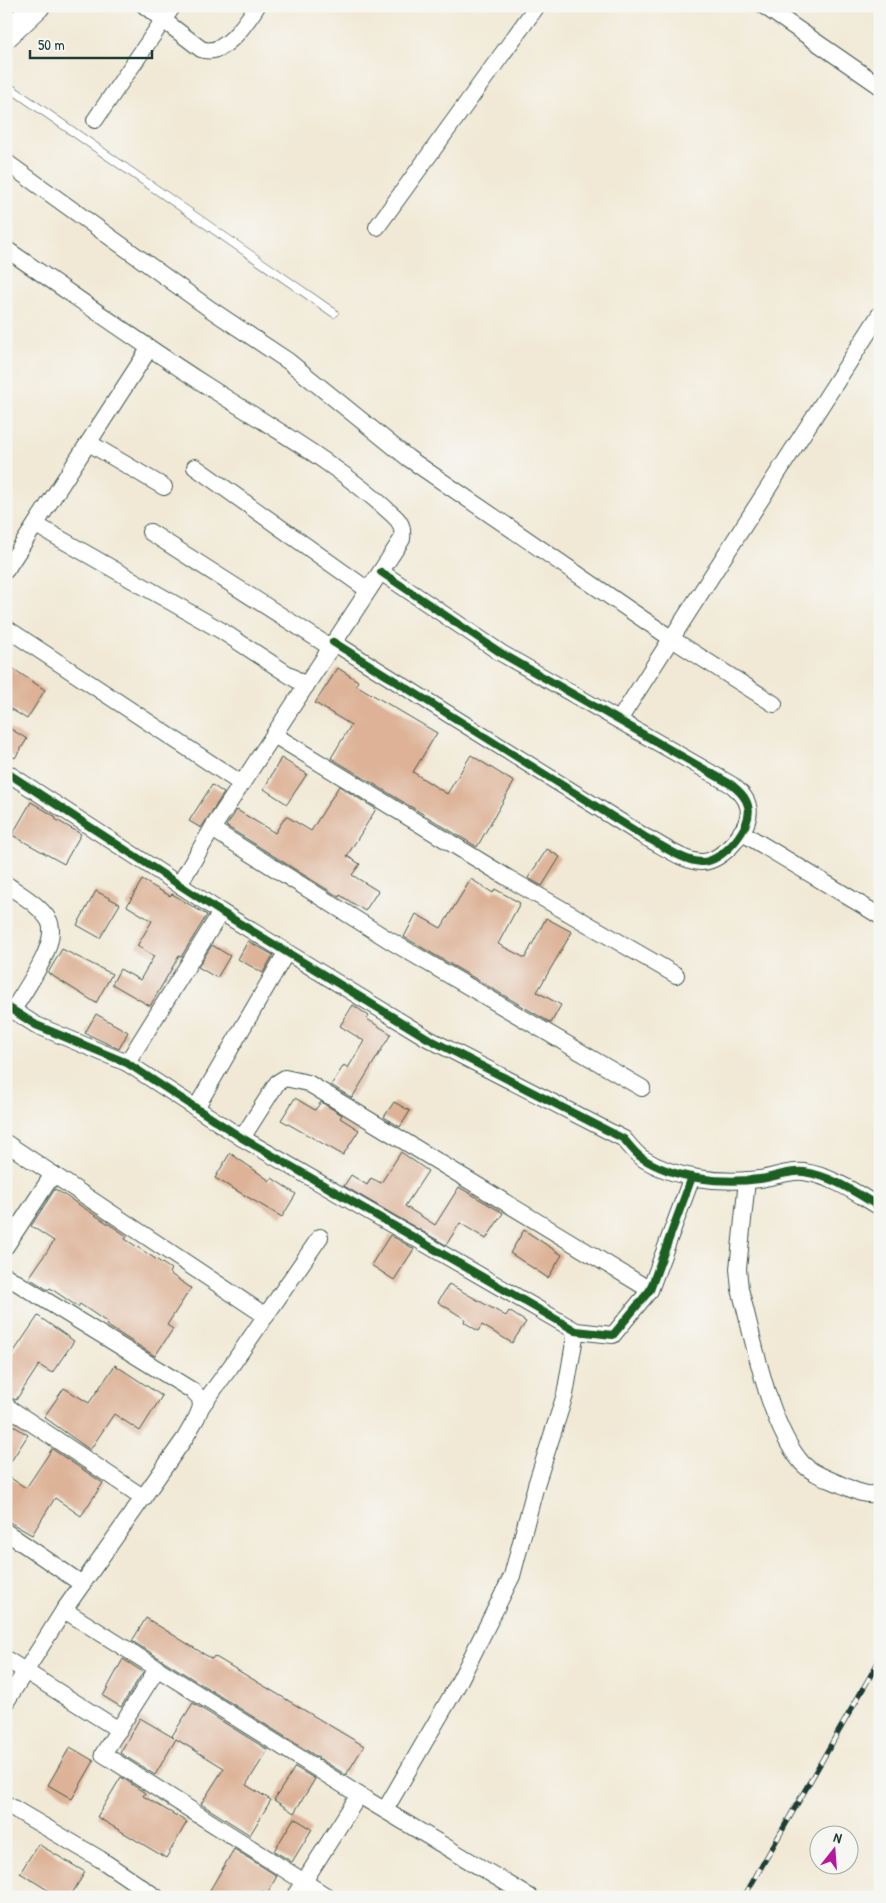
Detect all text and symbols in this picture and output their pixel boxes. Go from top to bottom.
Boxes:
scale bar [30,28,152,60]
text: 50 m [38,34,65,55]
north arrow [808,1826,858,1876]
text: N [832,1827,845,1847]

